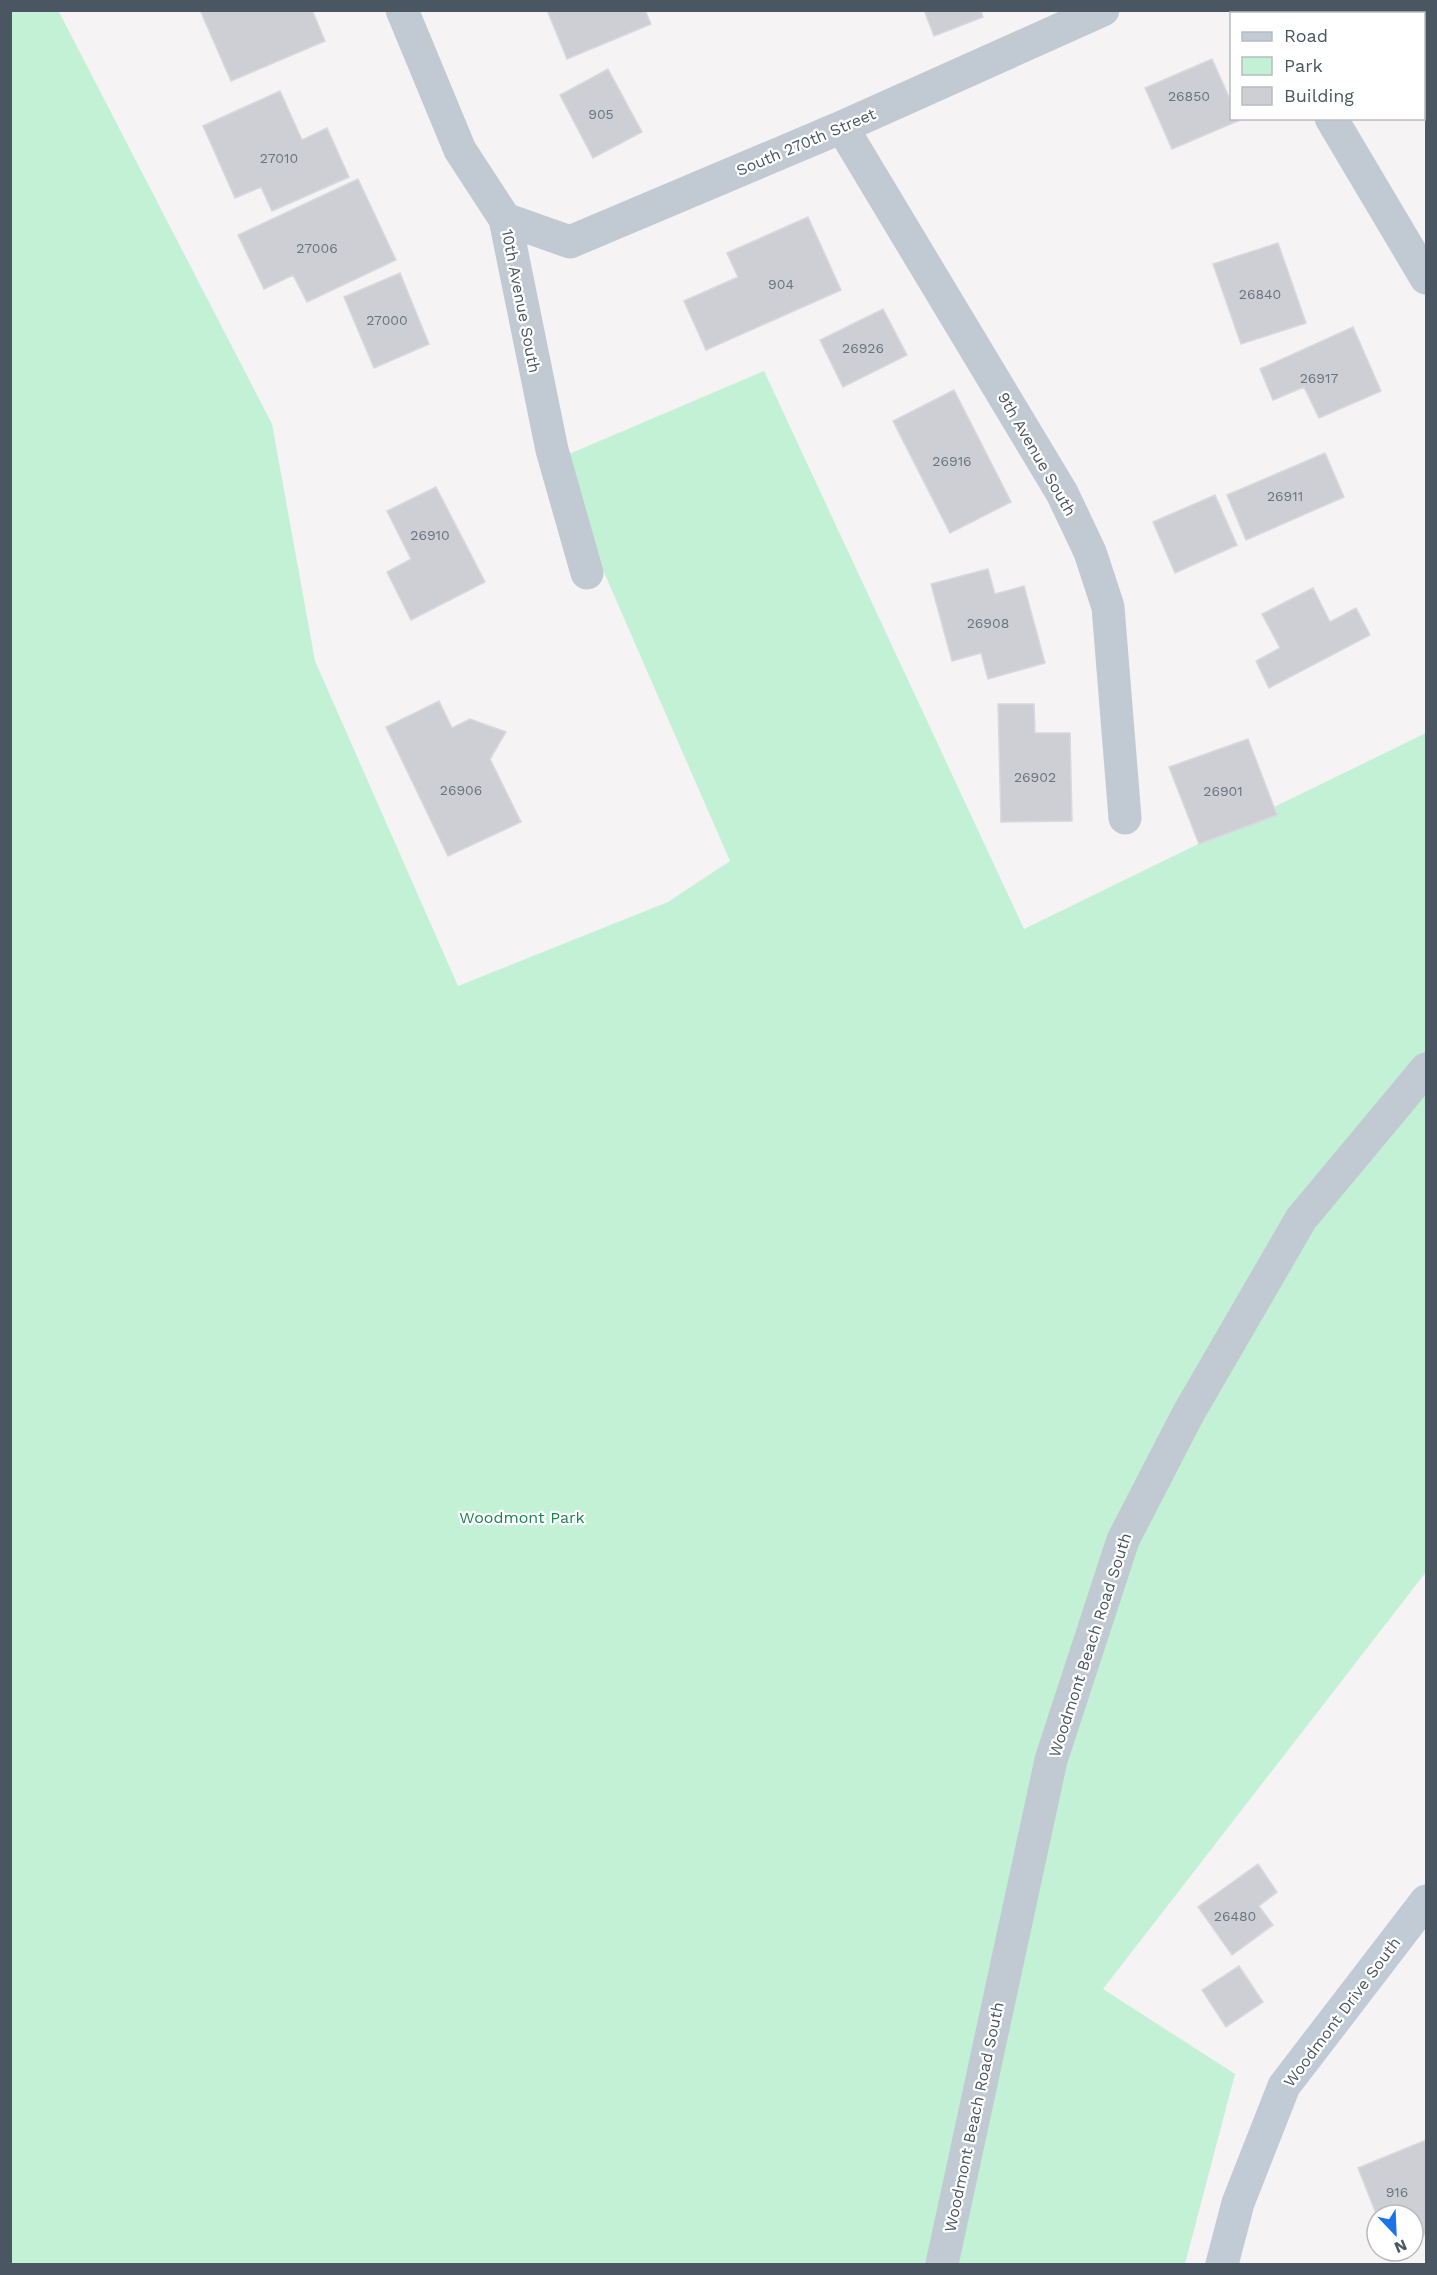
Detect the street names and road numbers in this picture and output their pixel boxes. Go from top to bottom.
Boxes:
street label: South 270th Street [733,104,879,180]
street label: 10th Avenue South [498,228,544,374]
street label: 9th Avenue South [994,389,1080,519]
street label: Woodmont Beach Road South [1045,1530,1135,1760]
street label: Woodmont Drive South [1280,1933,1404,2091]
street label: Woodmont Beach Road South [940,2000,1008,2234]

